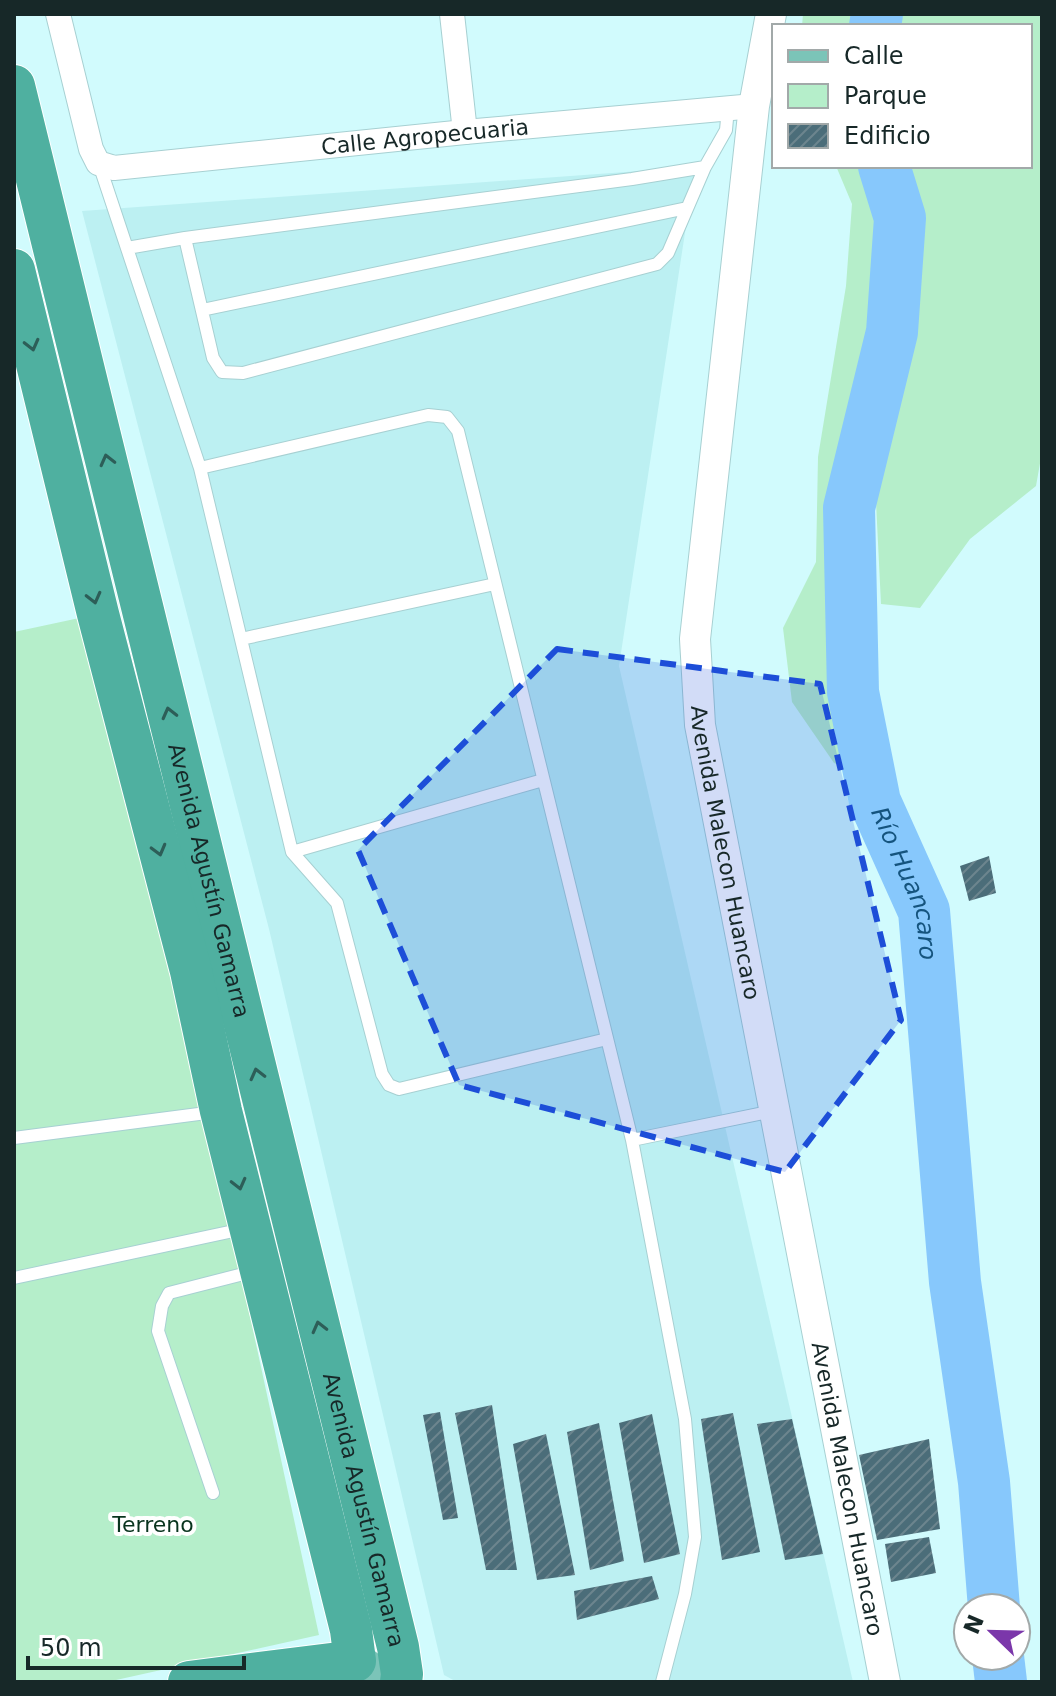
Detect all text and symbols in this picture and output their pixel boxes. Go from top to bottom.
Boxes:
legend [772,24,1032,168]
text: Calle [844,42,904,70]
text: Parque [844,82,927,110]
street label: Calle Agropecuaria [320,114,530,160]
text: Edificio [844,122,931,150]
one-way arrow [23,338,40,352]
one-way arrow [99,454,116,468]
one-way arrow [85,591,102,604]
street label: Avenida Malecon Huancaro [686,705,765,1002]
one-way arrow [161,706,178,720]
street label: Avenida Agustín Gamarra [163,741,255,1020]
water label: Río Huancaro [865,803,942,961]
one-way arrow [150,842,167,856]
one-way arrow [249,1068,266,1081]
one-way arrow [230,1177,247,1191]
one-way arrow [312,1320,329,1334]
street label: Avenida Malecon Huancaro [807,1340,888,1638]
street label: Avenida Agustín Gamarra [318,1370,409,1649]
park label: Terreno [111,1512,194,1537]
north arrow [952,1592,1032,1672]
text: N [959,1611,989,1638]
scale bar [28,1620,244,1670]
text: 50 m [40,1634,102,1662]

